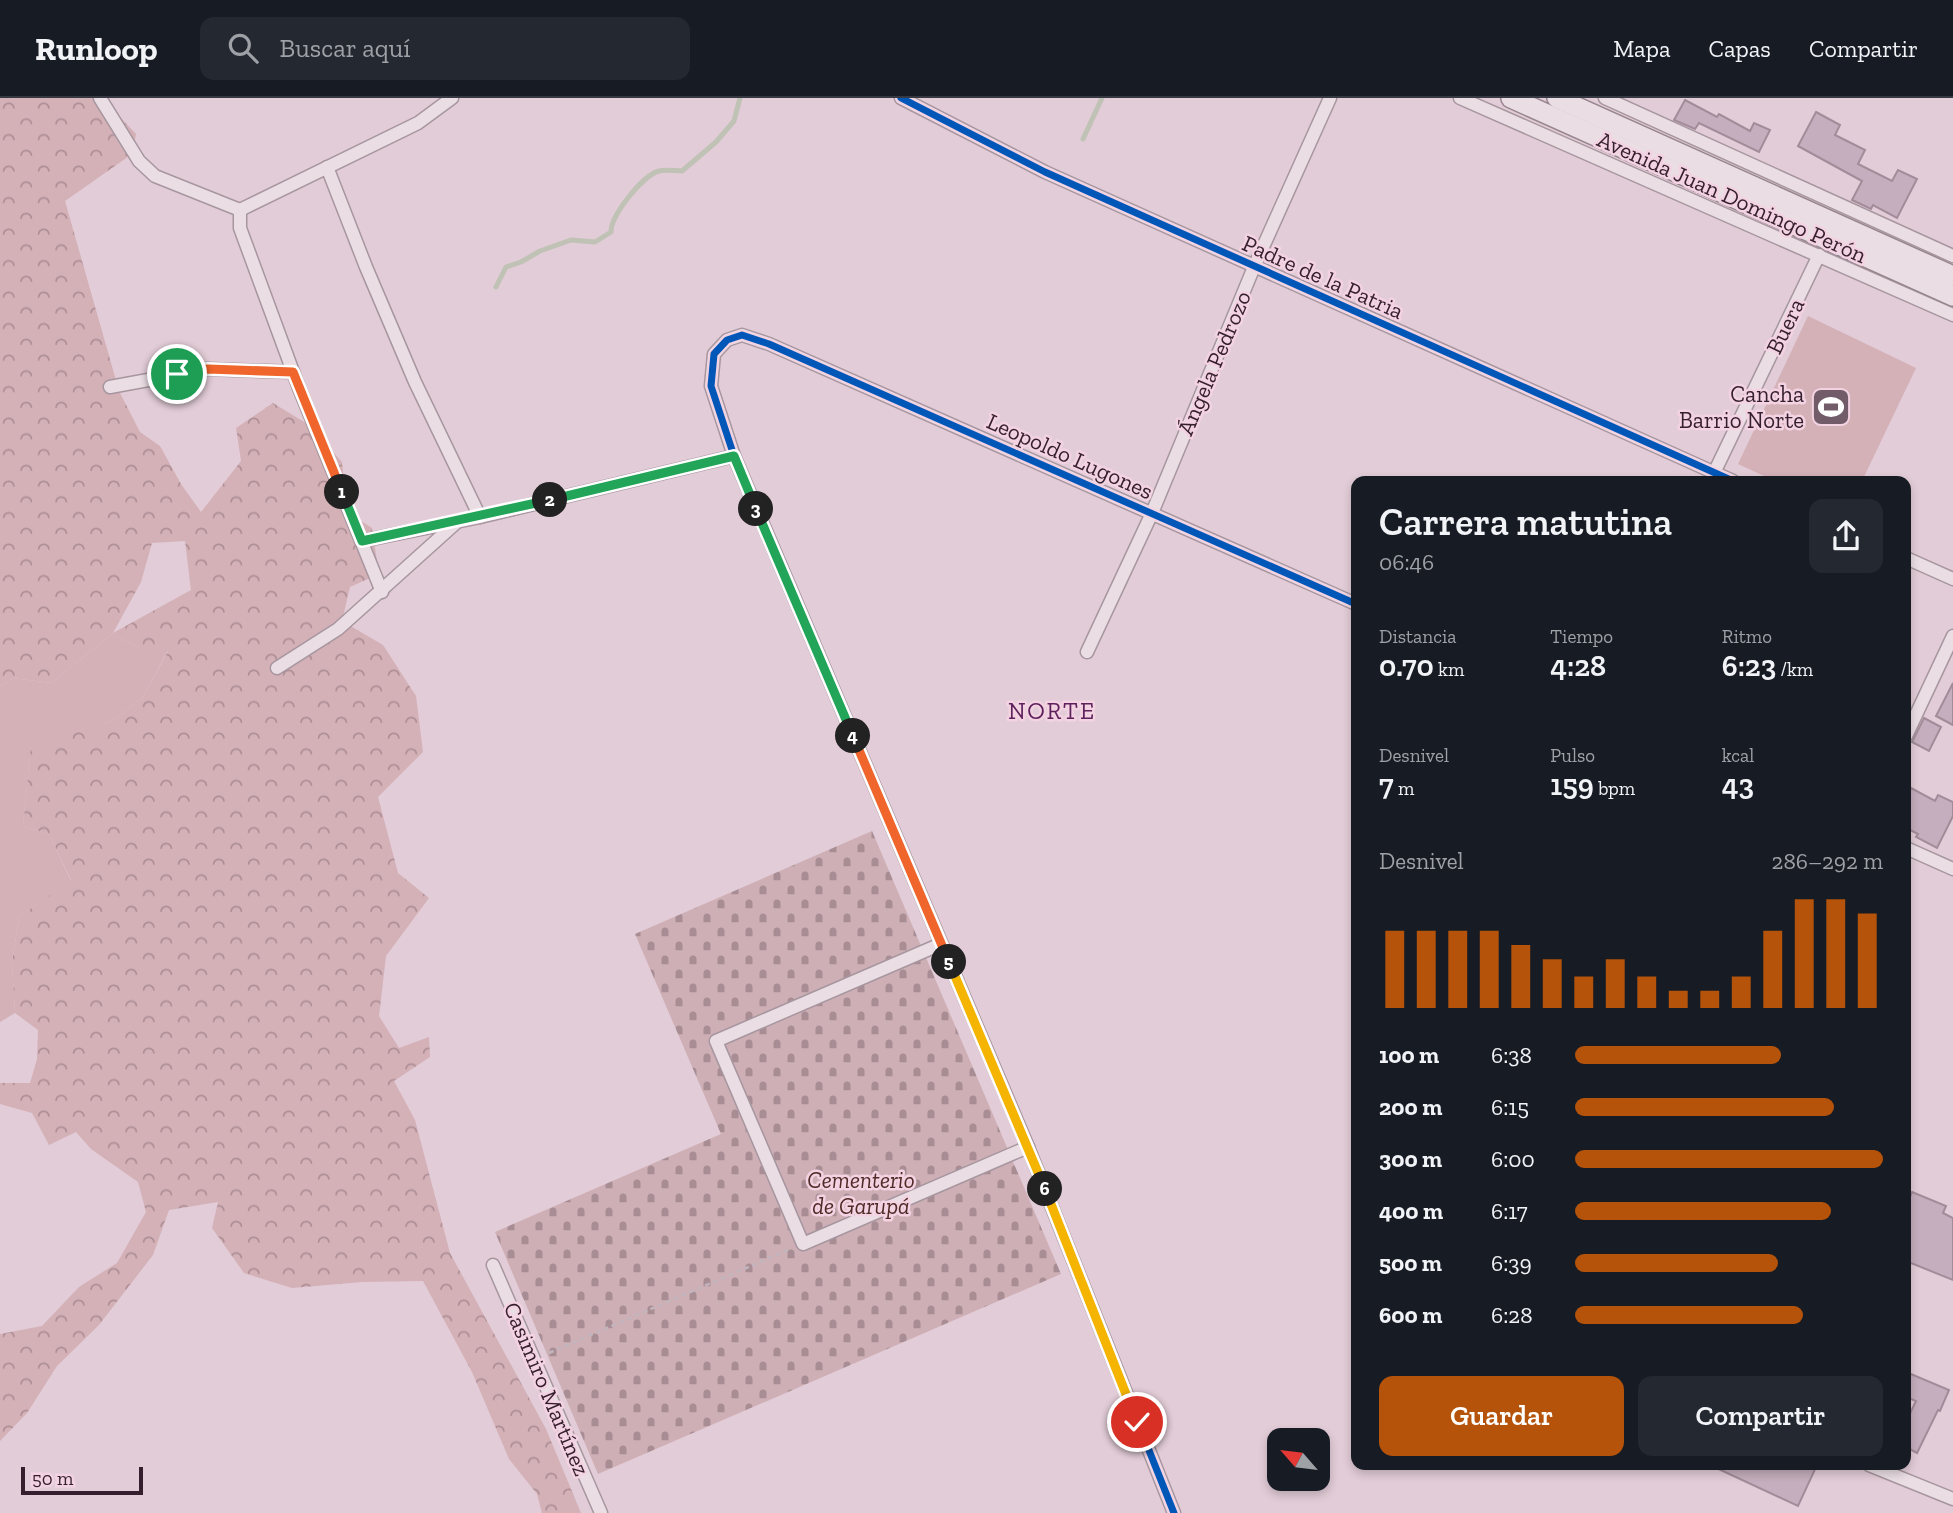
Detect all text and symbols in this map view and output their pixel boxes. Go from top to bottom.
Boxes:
search box [200,17,690,80]
text: Runloop [35,29,158,68]
icon: search [224,29,262,67]
text: Buscar aquí [280,32,411,64]
text: Mapa [1613,34,1670,63]
text: Capas [1708,34,1771,63]
text: Compartir [1809,34,1918,63]
street label: Avenida Juan Domingo Perón [1593,125,1871,269]
street label: Padre de la Patria [1238,229,1408,325]
street label: Ángela Pedrozo [1171,287,1257,439]
street label: Buera [1760,294,1810,358]
pin [147,344,207,404]
icon: arrive [158,355,196,393]
place label: Cancha Barrio Norte [1679,380,1804,434]
sports icon: Cancha Barrio Norte [1810,386,1852,428]
street label: Leopoldo Lugones [983,407,1157,505]
pin: 1 [324,474,360,510]
text: 1 [338,480,345,503]
pin: 2 [532,482,568,518]
text: 2 [544,488,555,511]
pin: 3 [738,492,774,526]
text: 3 [750,497,761,520]
text: Carrera matutina [1379,499,1672,545]
button: share [1809,499,1883,573]
text: 06:46 [1379,548,1434,576]
text: Distancia [1379,625,1456,648]
text: Tiempo [1550,625,1613,648]
text: Ritmo [1722,625,1772,648]
text: 0.70 [1379,648,1434,684]
text: 4:28 [1550,648,1606,684]
text: 6:23 [1722,648,1776,684]
text: km [1434,658,1464,681]
text: /km [1776,658,1813,681]
district label: NORTE [1008,696,1096,725]
pin: 4 [836,718,870,754]
text: 4 [847,724,858,747]
text: Desnivel [1379,744,1449,767]
text: Pulso [1550,744,1595,767]
text: kcal [1722,744,1754,767]
text: 7 [1379,767,1394,803]
text: 159 [1550,767,1594,803]
text: 43 [1722,767,1754,803]
text: m [1394,777,1414,800]
text: bpm [1594,777,1635,800]
text: Desnivel [1379,847,1464,875]
text: 286–292 m [1772,847,1883,875]
pin: 5 [932,944,967,980]
text: 5 [944,950,953,973]
text: 100 m [1379,1041,1439,1069]
text: 6:38 [1491,1041,1532,1069]
text: 200 m [1379,1093,1442,1121]
text: 6:15 [1491,1093,1529,1121]
text: 300 m [1379,1145,1442,1173]
text: 6:00 [1491,1145,1535,1173]
park label: Cementerio de Garupá [807,1166,915,1220]
pin: 6 [1028,1172,1062,1206]
text: 6 [1039,1177,1050,1200]
text: 400 m [1379,1197,1443,1225]
text: 6:17 [1491,1197,1528,1225]
text: 500 m [1379,1249,1442,1277]
text: 6:39 [1491,1249,1532,1277]
street label: Casimiro Martínez [498,1298,596,1480]
text: 600 m [1379,1301,1442,1329]
text: 6:28 [1491,1301,1533,1329]
button: Guardar [1379,1376,1624,1456]
button: Compartir [1638,1376,1883,1456]
pin [1107,1392,1167,1452]
icon: check [1118,1403,1156,1441]
north arrow [1267,1428,1330,1491]
map controls [1267,1428,1330,1491]
scale bar [21,1464,144,1496]
text: 50 m [32,1467,73,1490]

